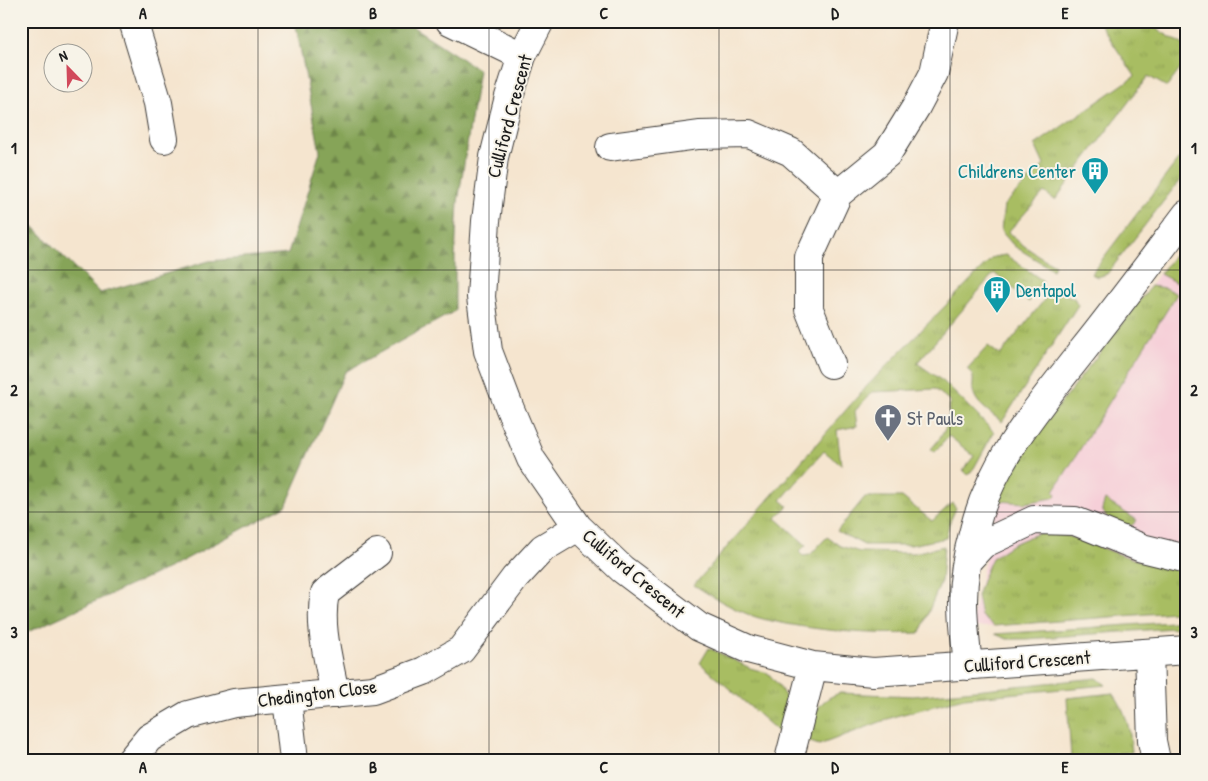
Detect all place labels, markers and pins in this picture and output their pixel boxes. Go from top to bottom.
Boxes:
building icon: Childrens Center [1080,156,1110,195]
place label: Childrens Center [958,158,1077,184]
building icon: Dentapol [982,275,1012,314]
place label: Dentapol [1016,277,1077,303]
church icon: St Pauls [873,403,903,442]
place label: St Pauls [907,405,963,431]

